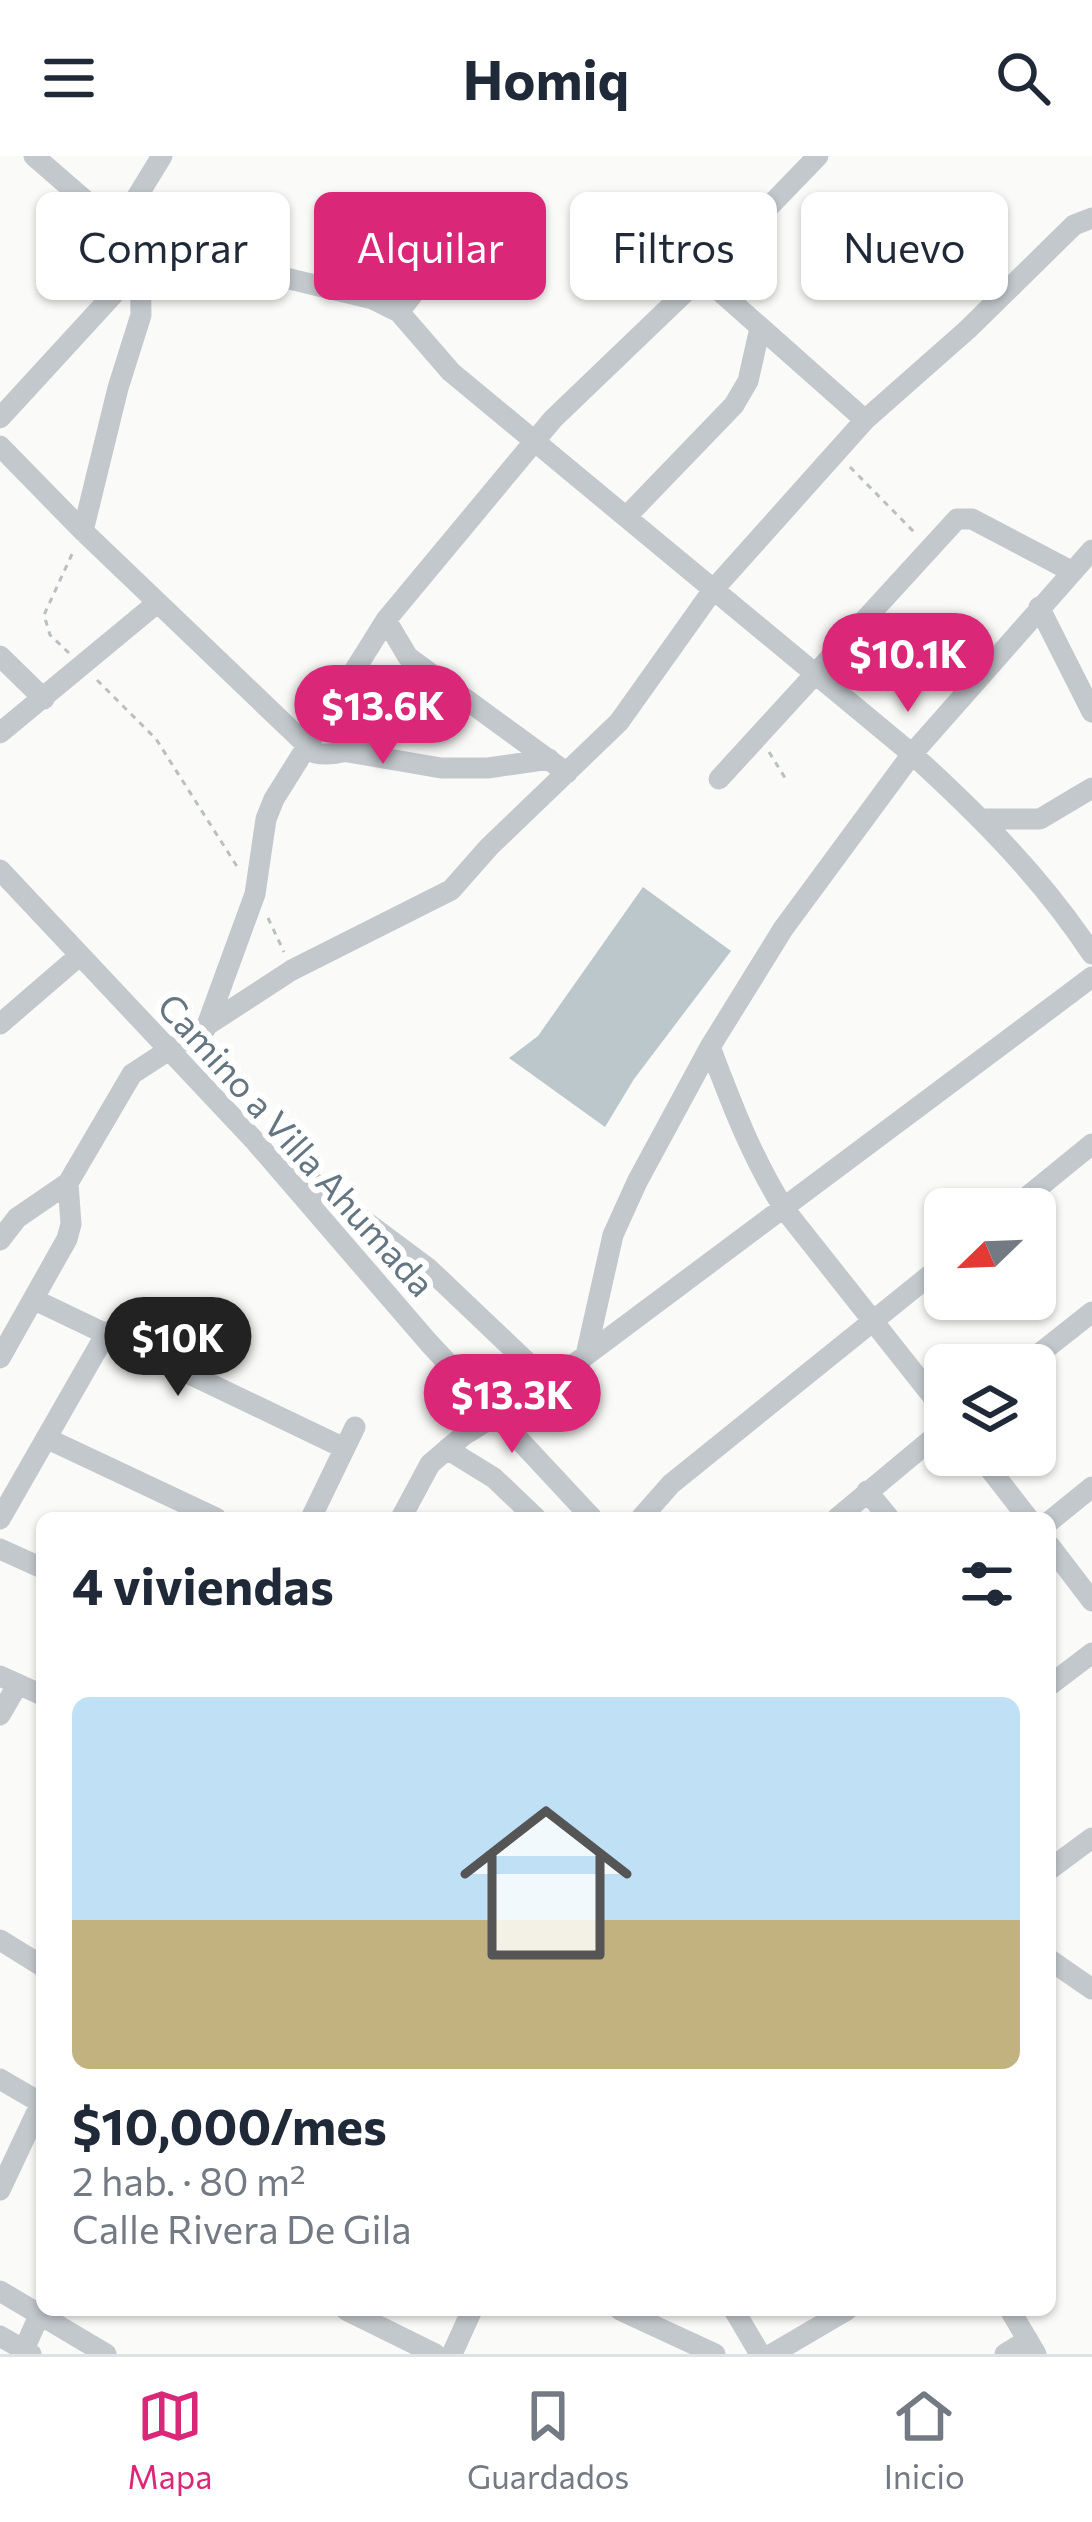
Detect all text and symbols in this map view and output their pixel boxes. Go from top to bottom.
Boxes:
icon: menu [36,45,102,111]
text: Homiq [463,45,629,111]
icon: search [990,45,1056,111]
chip: Comprar [36,192,290,300]
chip: Alquilar [314,192,546,300]
chip: Filtros [570,192,777,300]
chip: Nuevo [801,192,1008,300]
pin: $10.1K [810,613,1006,715]
text: $10.1K [849,628,967,676]
pin: $13.6K [285,665,481,767]
text: $13.6K [321,680,445,728]
street label: Camino a Villa Ahumada [150,983,445,1304]
north arrow [924,1188,1056,1320]
map controls [924,1188,1056,1476]
pin: $10K [107,1297,249,1399]
text: $10K [131,1312,225,1360]
button: layers [924,1344,1056,1476]
pin: $13.3K [414,1354,610,1456]
text: $13.3K [451,1369,573,1417]
icon: filters [954,1551,1020,1617]
text: 4 viviendas [72,1553,334,1616]
icon: home [438,1775,654,1991]
text: $10,000/mes [72,2093,387,2156]
text: 2 hab. · 80 m² [72,2156,306,2204]
text: Calle Rivera De Gila [72,2204,412,2252]
tab: Mapa [127,2383,213,2496]
tab: Guardados [467,2383,629,2496]
tab: Inicio [884,2383,965,2496]

